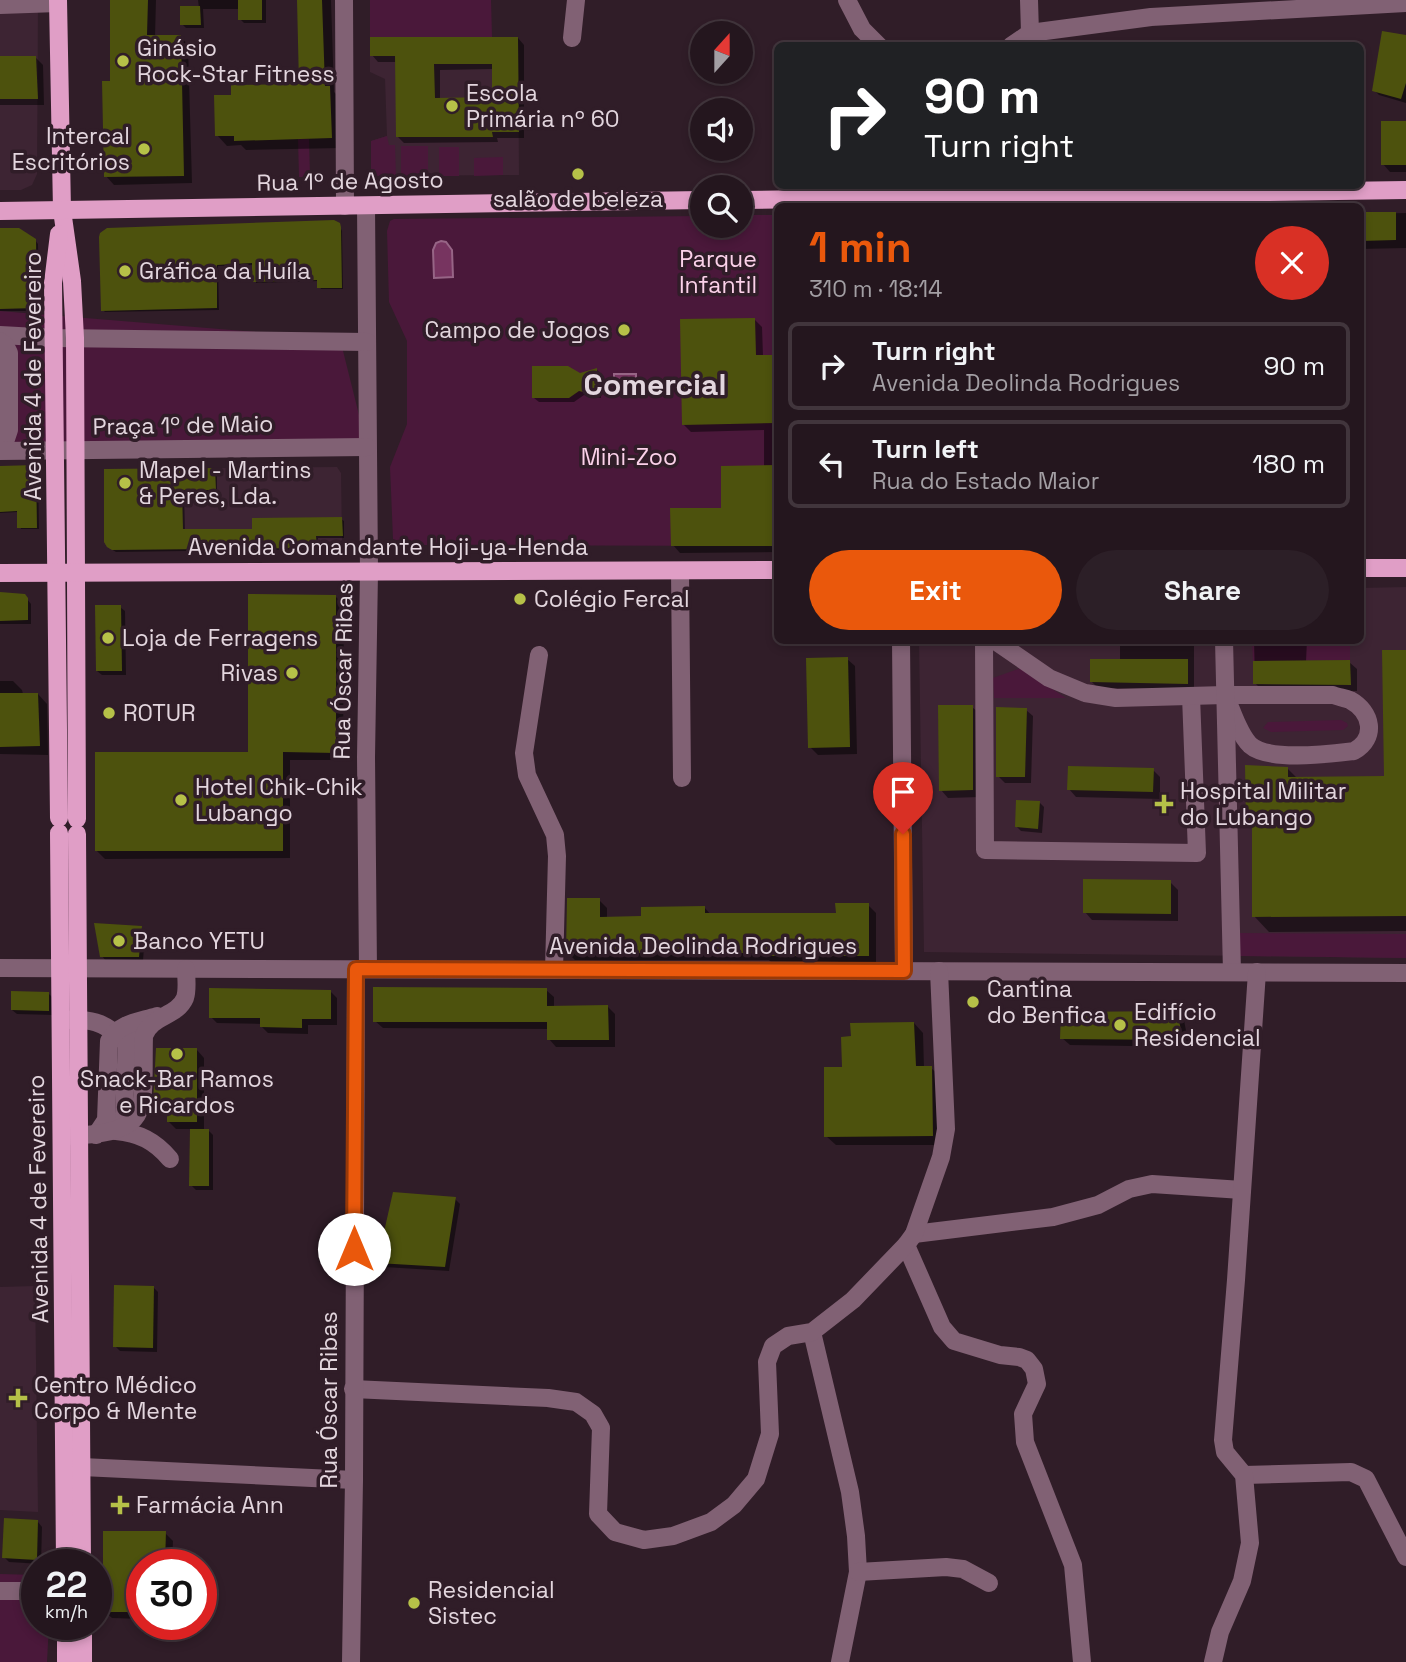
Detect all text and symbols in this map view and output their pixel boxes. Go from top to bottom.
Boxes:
north arrow [690,21,752,84]
map controls [690,21,753,238]
place label: Ginásio Rock-Star Fitness [137,33,335,89]
marker: Ginásio Rock-Star Fitness [115,53,131,69]
text: 90 m [924,65,1040,127]
icon: right [809,70,900,161]
place label: Escola Primária nº 60 [466,78,619,134]
marker: Escola Primária nº 60 [444,98,460,114]
button: sound [690,98,753,161]
place label: Intercal Escritórios [12,121,130,177]
text: Turn right [924,126,1074,166]
marker: Intercal Escritórios [136,141,152,157]
street label: Rua 1º de Agosto [256,164,444,198]
marker: salão de beleza [570,166,586,182]
button: search [690,175,753,238]
place label: salão de beleza [493,184,663,214]
text: 1 min [809,221,912,274]
button: close [1255,226,1329,300]
park label: Parque Infantil [679,244,757,300]
street label: Avenida 4 de Fevereiro [18,252,48,500]
place label: Gráfica da Huíla [139,256,311,286]
marker: Gráfica da Huíla [117,263,133,279]
text: 310 m · 18:14 [809,274,942,304]
place label: Campo de Jogos [425,315,610,345]
marker: Campo de Jogos [616,322,632,338]
text: Turn right [872,334,996,368]
icon: right [813,347,851,385]
text: 90 m [1263,349,1325,383]
district label: Comercial [584,365,726,404]
text: Avenida Deolinda Rodrigues [872,368,1180,398]
street label: Praça 1º de Maio [92,408,274,442]
text: Turn left [872,432,979,466]
park label: Mini-Zoo [581,442,677,472]
icon: left [813,445,851,483]
text: 180 m [1252,447,1325,481]
place label: Mapel - Martins & Peres, Lda. [139,455,311,511]
text: Rua do Estado Maior [872,466,1099,496]
marker: Mapel - Martins & Peres, Lda. [117,475,133,491]
street label: Avenida Comandante Hoji-ya-Henda [188,532,588,562]
button: Exit [809,550,1062,630]
button: Share [1076,550,1329,630]
street label: Rua Óscar Ribas [326,582,360,760]
place label: Colégio Fercal [534,584,690,614]
marker: Colégio Fercal [512,591,528,607]
place label: Loja de Ferragens [122,623,318,653]
marker: Loja de Ferragens [100,630,116,646]
place label: Rivas [221,658,278,688]
marker: Rivas [284,665,300,681]
place label: ROTUR [123,698,196,728]
marker: ROTUR [101,705,117,721]
pin [873,762,933,834]
place label: Hotel Chik-Chik Lubango [195,772,363,828]
icon: arrive [884,773,922,811]
place label: Hospital Militar do Lubango [1180,776,1346,832]
marker: Hotel Chik-Chik Lubango [173,792,189,808]
marker: Hospital Militar do Lubango [1154,794,1174,814]
place label: Banco YETU [133,926,265,956]
street label: Avenida Deolinda Rodrigues [549,931,857,961]
marker: Banco YETU [111,933,127,949]
place label: Cantina do Benfica [987,974,1107,1030]
marker: Cantina do Benfica [965,994,981,1010]
place label: Edifício Residencial [1134,997,1261,1053]
marker: Edifício Residencial [1112,1017,1128,1033]
marker: Snack-Bar Ramos e Ricardos [169,1046,185,1062]
place label: Snack-Bar Ramos e Ricardos [80,1064,274,1120]
street label: Avenida 4 de Fevereiro [21,1074,55,1324]
position arrow [317,1212,391,1286]
street label: Rua Óscar Ribas [314,1311,344,1489]
place label: Centro Médico Corpo & Mente [34,1370,197,1426]
marker: Centro Médico Corpo & Mente [8,1388,28,1408]
place label: Farmácia Ann [136,1490,284,1520]
marker: Farmácia Ann [110,1495,130,1515]
speed limit sign: 30 [126,1549,217,1640]
text: 22 [46,1563,87,1607]
place label: Residencial Sistec [428,1575,555,1631]
marker: Residencial Sistec [406,1595,422,1611]
text: km/h [45,1600,88,1623]

